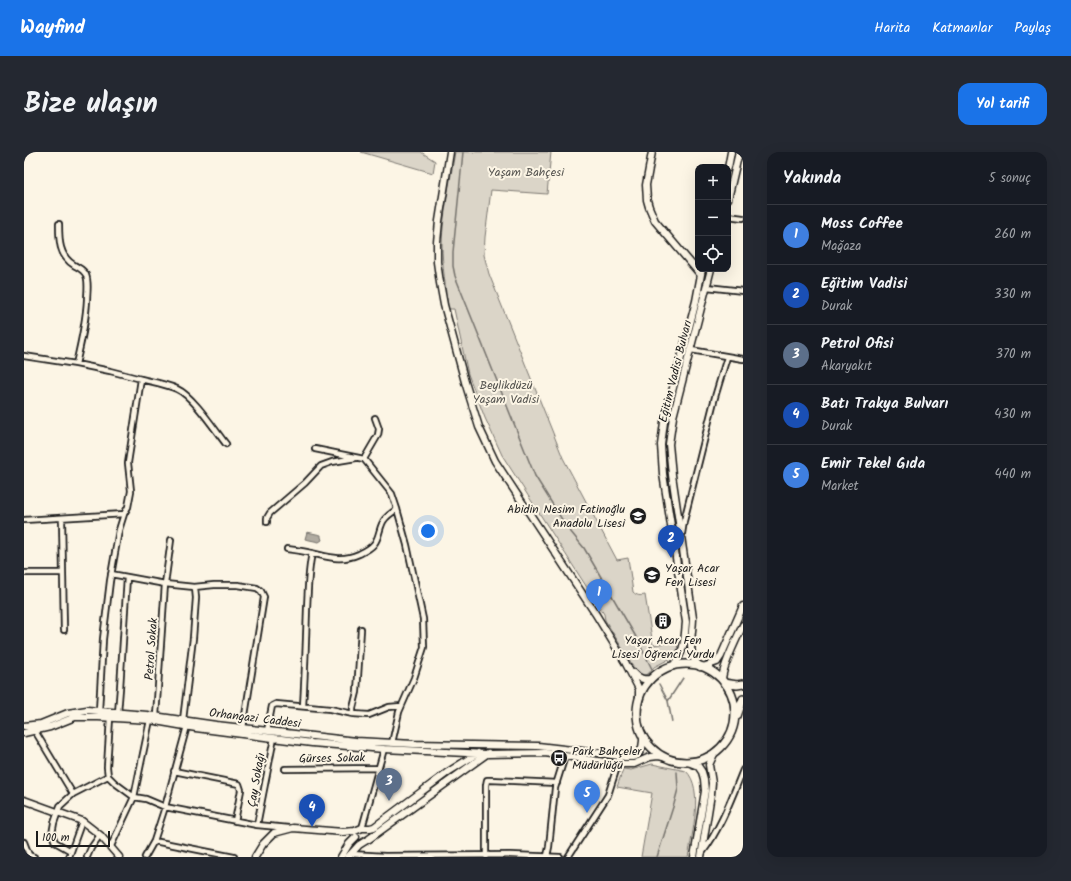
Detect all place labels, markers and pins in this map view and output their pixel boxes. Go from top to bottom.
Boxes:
place label: Abidin Nesim Fatinoğlu Anadolu Lisesi [507,500,626,533]
school or university icon: Abidin Nesim Fatinoğlu Anadolu Lisesi [628,506,648,526]
pin: 2 [658,525,684,558]
place label: Yaşar Acar Fen Lisesi [665,559,720,592]
school or university icon: Yaşar Acar Fen Lisesi [642,565,662,585]
pin: 1 [586,579,612,612]
building icon: Yaşar Acar Fen Lisesi Öğrenci Yurdu [653,611,673,631]
place label: Yaşar Acar Fen Lisesi Öğrenci Yurdu [612,631,715,664]
place label: Park Bahçeler Müdürlüğü [572,742,642,775]
bus stop icon: Park Bahçeler Müdürlüğü [549,748,569,768]
pin: 3 [376,768,402,801]
pin: 5 [574,780,600,813]
pin: 4 [299,794,325,827]

